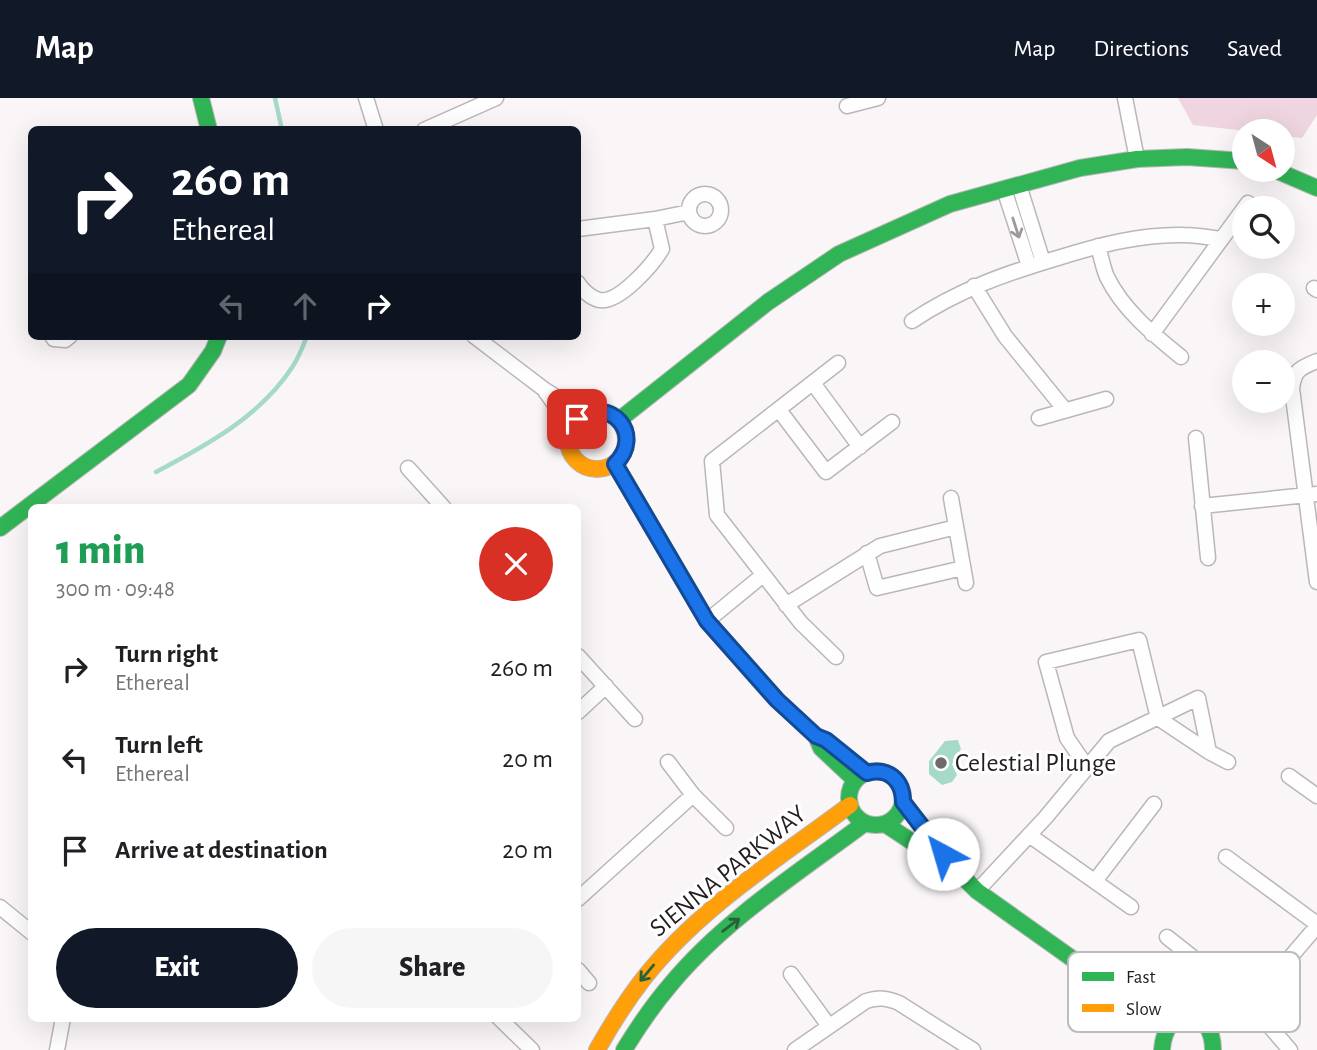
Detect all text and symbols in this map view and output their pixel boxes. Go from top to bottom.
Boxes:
text: Map [35,32,94,65]
text: Map [1013,37,1055,61]
text: Directions [1093,37,1189,61]
text: Saved [1227,37,1282,61]
north arrow [1232,119,1295,182]
map controls [1232,119,1295,413]
icon: right [56,154,147,245]
text: 260 m [171,156,290,205]
button: search [1232,196,1295,259]
text: Ethereal [171,214,275,246]
one-way arrow [1011,217,1024,239]
button: + [1232,273,1295,336]
icon: left [213,287,251,325]
icon: ahead [286,287,324,325]
icon: right [359,287,397,325]
button: − [1232,350,1295,413]
pin [547,389,607,449]
icon: arrive [558,400,596,438]
button: close [479,527,553,601]
text: 1 min [56,529,145,571]
text: 300 m · 09:48 [56,578,175,601]
text: Turn right [115,641,218,667]
icon: right [56,650,94,688]
text: 260 m [490,655,553,681]
text: Ethereal [115,672,190,695]
text: Turn left [115,732,203,758]
icon: left [56,741,94,779]
text: 20 m [502,746,553,772]
place label: Celestial Plunge [955,750,1116,776]
marker: Celestial Plunge [933,755,949,771]
text: Ethereal [115,763,190,786]
street label: SIENNA PARKWAY [645,800,811,942]
position arrow [906,817,980,891]
icon: arrive [56,832,94,870]
text: Arrive at destination [115,837,328,863]
text: 20 m [502,837,553,863]
one-way arrow [722,917,740,932]
button: Exit [56,928,298,1008]
button: Share [312,928,553,1008]
legend [1068,952,1300,1032]
one-way arrow [639,964,655,982]
text: Fast [1126,968,1156,987]
text: Slow [1126,1000,1162,1019]

